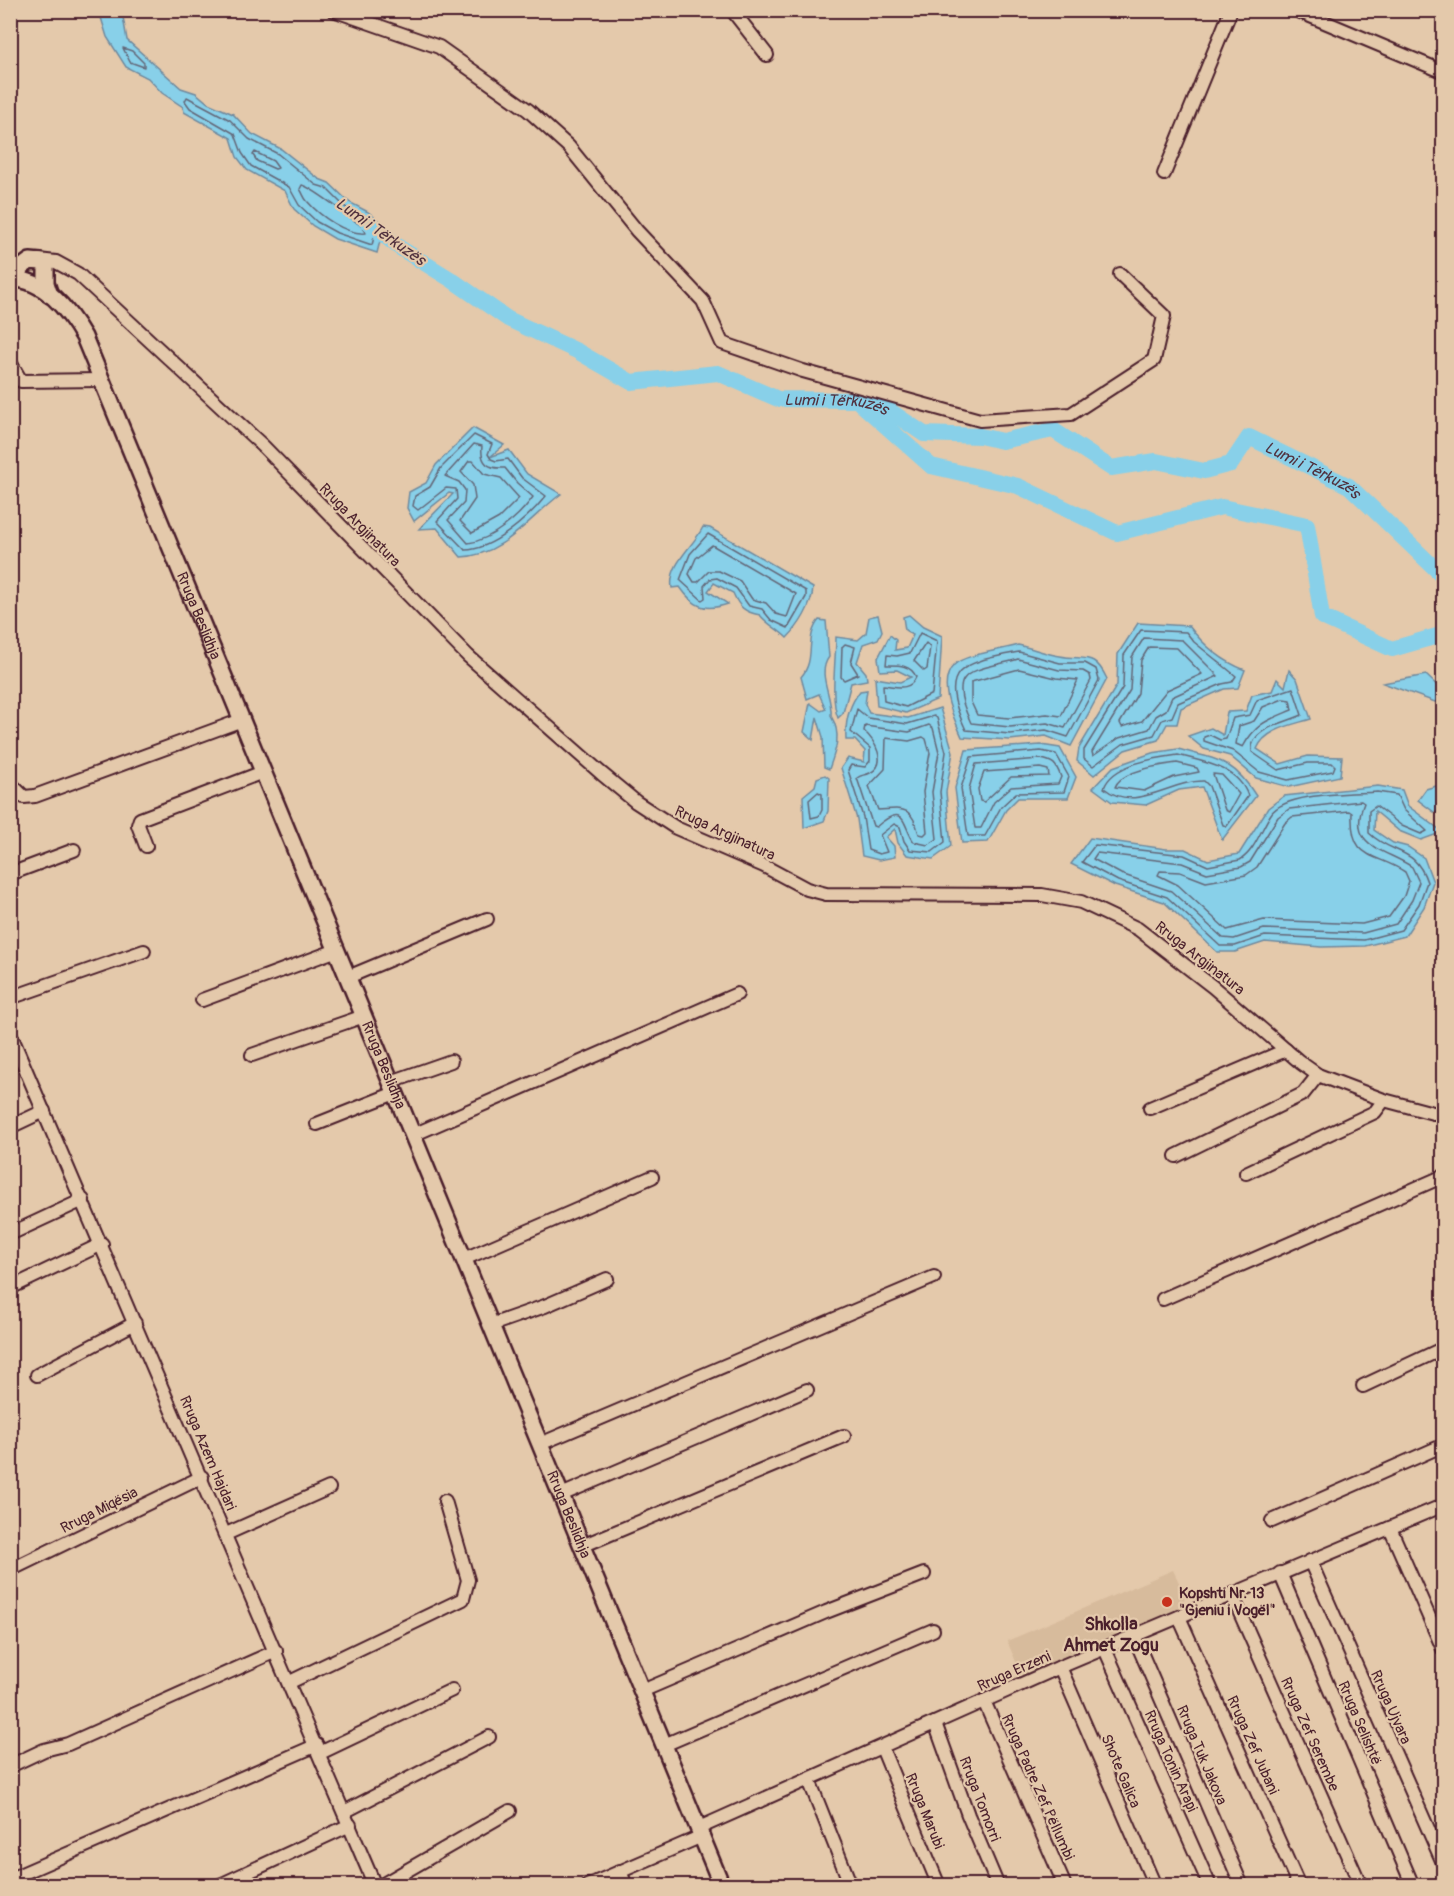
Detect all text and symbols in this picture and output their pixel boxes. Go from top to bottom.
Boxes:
water label: Lumi i Tërkuzës [332,193,431,271]
water label: Lumi i Tërkuzës [784,390,893,421]
water label: Lumi i Tërkuzës [1261,437,1366,504]
street label: Rruga Argjinatura [315,480,404,571]
street label: Rruga Beslidhja [172,569,225,662]
street label: Rruga Argjinatura [671,802,778,865]
street label: Rruga Argjinatura [1151,917,1248,999]
street label: Rruga Beslidhja [357,1018,410,1112]
street label: Rruga Azem Hajdari [175,1393,240,1514]
street label: Rruga Beslidhja [542,1468,595,1561]
street label: Rruga Miqësia [57,1483,141,1538]
place label: Kopshti Nr. 13 "Gjeniu i Vogël" [1179,1584,1276,1620]
marker: Kopshti Nr. 13 "Gjeniu i Vogël" [1160,1595,1174,1609]
district label: Shkolla Ahmet Zogu [1063,1613,1159,1657]
street label: Rruga Erzeni [974,1647,1054,1696]
street label: Rruga Ujvara [1366,1667,1415,1747]
street label: Rruga Zef Serembe [1276,1674,1343,1795]
street label: Rruga Selishtë [1333,1678,1386,1768]
street label: Rruga Zef Jubani [1222,1693,1283,1798]
street label: Rruga Tuk Jakova [1172,1702,1231,1808]
street label: Rruga Tonin Arapi [1140,1707,1202,1815]
street label: Rruga Padre Zef Pëllumbi [997,1711,1078,1863]
street label: Shote Galica [1096,1731,1145,1811]
street label: Rruga Tomorri [955,1754,1005,1845]
street label: Rruga Marubi [901,1771,948,1852]

